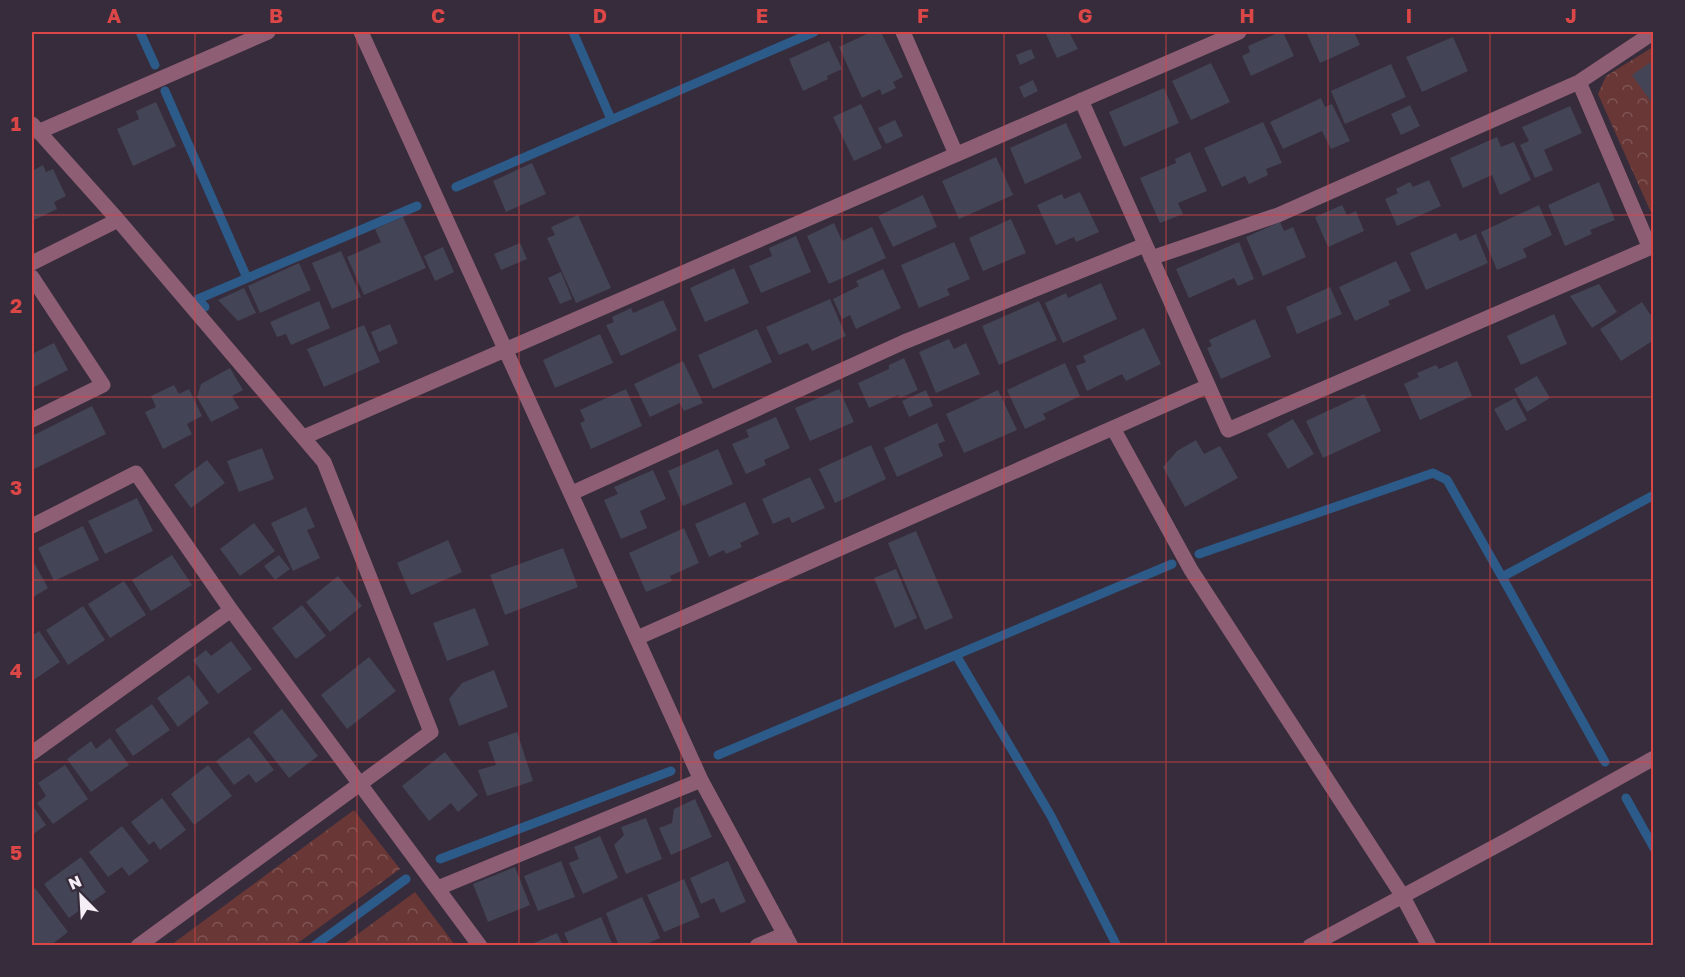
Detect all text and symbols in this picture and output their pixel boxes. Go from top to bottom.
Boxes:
text: A [107,3,121,27]
text: B [269,3,283,27]
text: C [431,3,445,27]
text: D [593,3,607,27]
text: E [756,3,768,27]
text: F [917,3,929,27]
text: G [1078,3,1092,27]
text: H [1239,3,1255,27]
text: I [1406,3,1412,27]
text: J [1565,3,1577,27]
text: 1 [11,111,21,135]
text: 2 [10,293,22,317]
text: 3 [10,475,22,499]
text: 4 [10,658,22,682]
text: 5 [10,840,22,864]
north arrow [51,866,111,926]
text: N [65,871,85,894]

